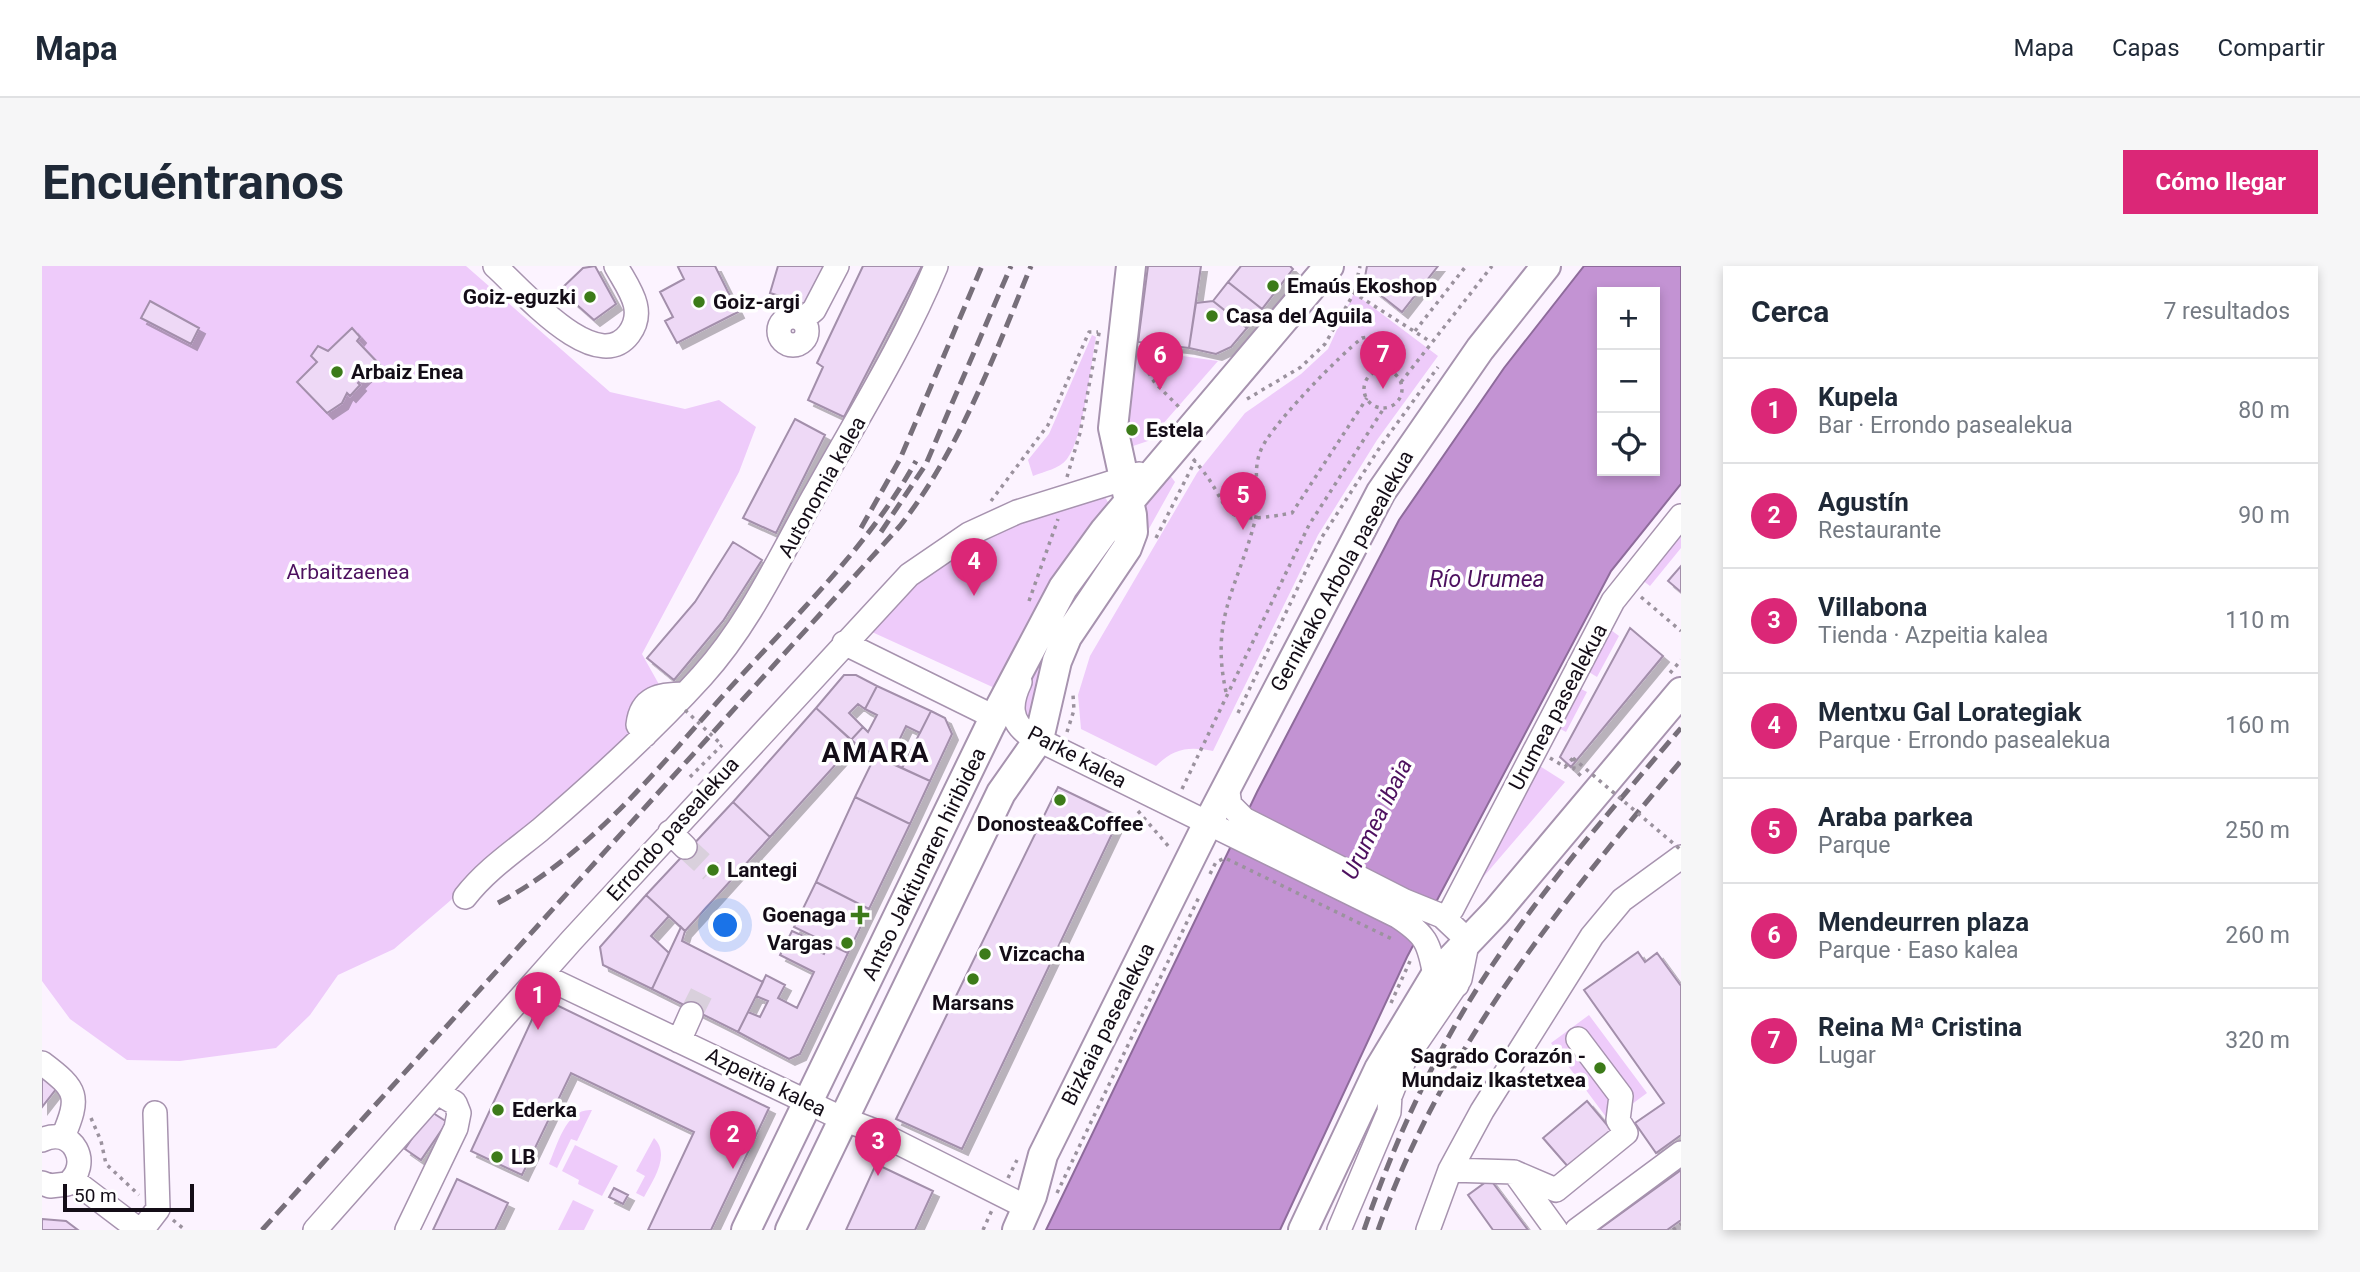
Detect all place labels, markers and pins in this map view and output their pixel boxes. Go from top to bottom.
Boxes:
place label: Emaús Ekoshop [1287,274,1437,298]
marker: Emaús Ekoshop [1265,278,1281,294]
place label: Goiz-eguzki [463,285,576,309]
marker: Goiz-eguzki [582,289,598,305]
place label: Goiz-argi [713,290,800,314]
marker: Goiz-argi [691,294,707,310]
place label: Casa del Aguila [1226,304,1372,328]
marker: Casa del Aguila [1204,308,1220,324]
pin: 7 [1360,331,1406,389]
pin: 6 [1137,332,1183,390]
place label: Arbaiz Enea [351,360,463,384]
marker: Arbaiz Enea [329,364,345,380]
place label: Estela [1146,418,1204,442]
marker: Estela [1124,422,1140,438]
pin: 5 [1220,472,1266,530]
pin: 4 [951,538,997,596]
marker: Donostea&Coffee [1052,792,1068,808]
place label: Donostea&Coffee [977,812,1143,836]
place label: Lantegi [727,858,797,882]
marker: Lantegi [705,862,721,878]
place label: Goenaga [762,903,846,927]
marker: Goenaga [852,907,868,923]
place label: Vargas [767,931,833,955]
marker: Vargas [839,935,855,951]
place label: Vizcacha [999,942,1085,966]
marker: Vizcacha [977,946,993,962]
marker: Marsans [965,971,981,987]
pin: 1 [515,972,561,1030]
place label: Marsans [932,991,1014,1015]
place label: Sagrado Corazón - Mundaiz Ikastetxea [1402,1044,1586,1092]
marker: Sagrado Corazón - Mundaiz Ikastetxea [1592,1060,1608,1076]
place label: Ederka [512,1098,577,1122]
marker: Ederka [490,1102,506,1118]
pin: 2 [710,1111,756,1169]
pin: 3 [855,1118,901,1176]
place label: LB [511,1145,536,1169]
marker: LB [489,1149,505,1165]

